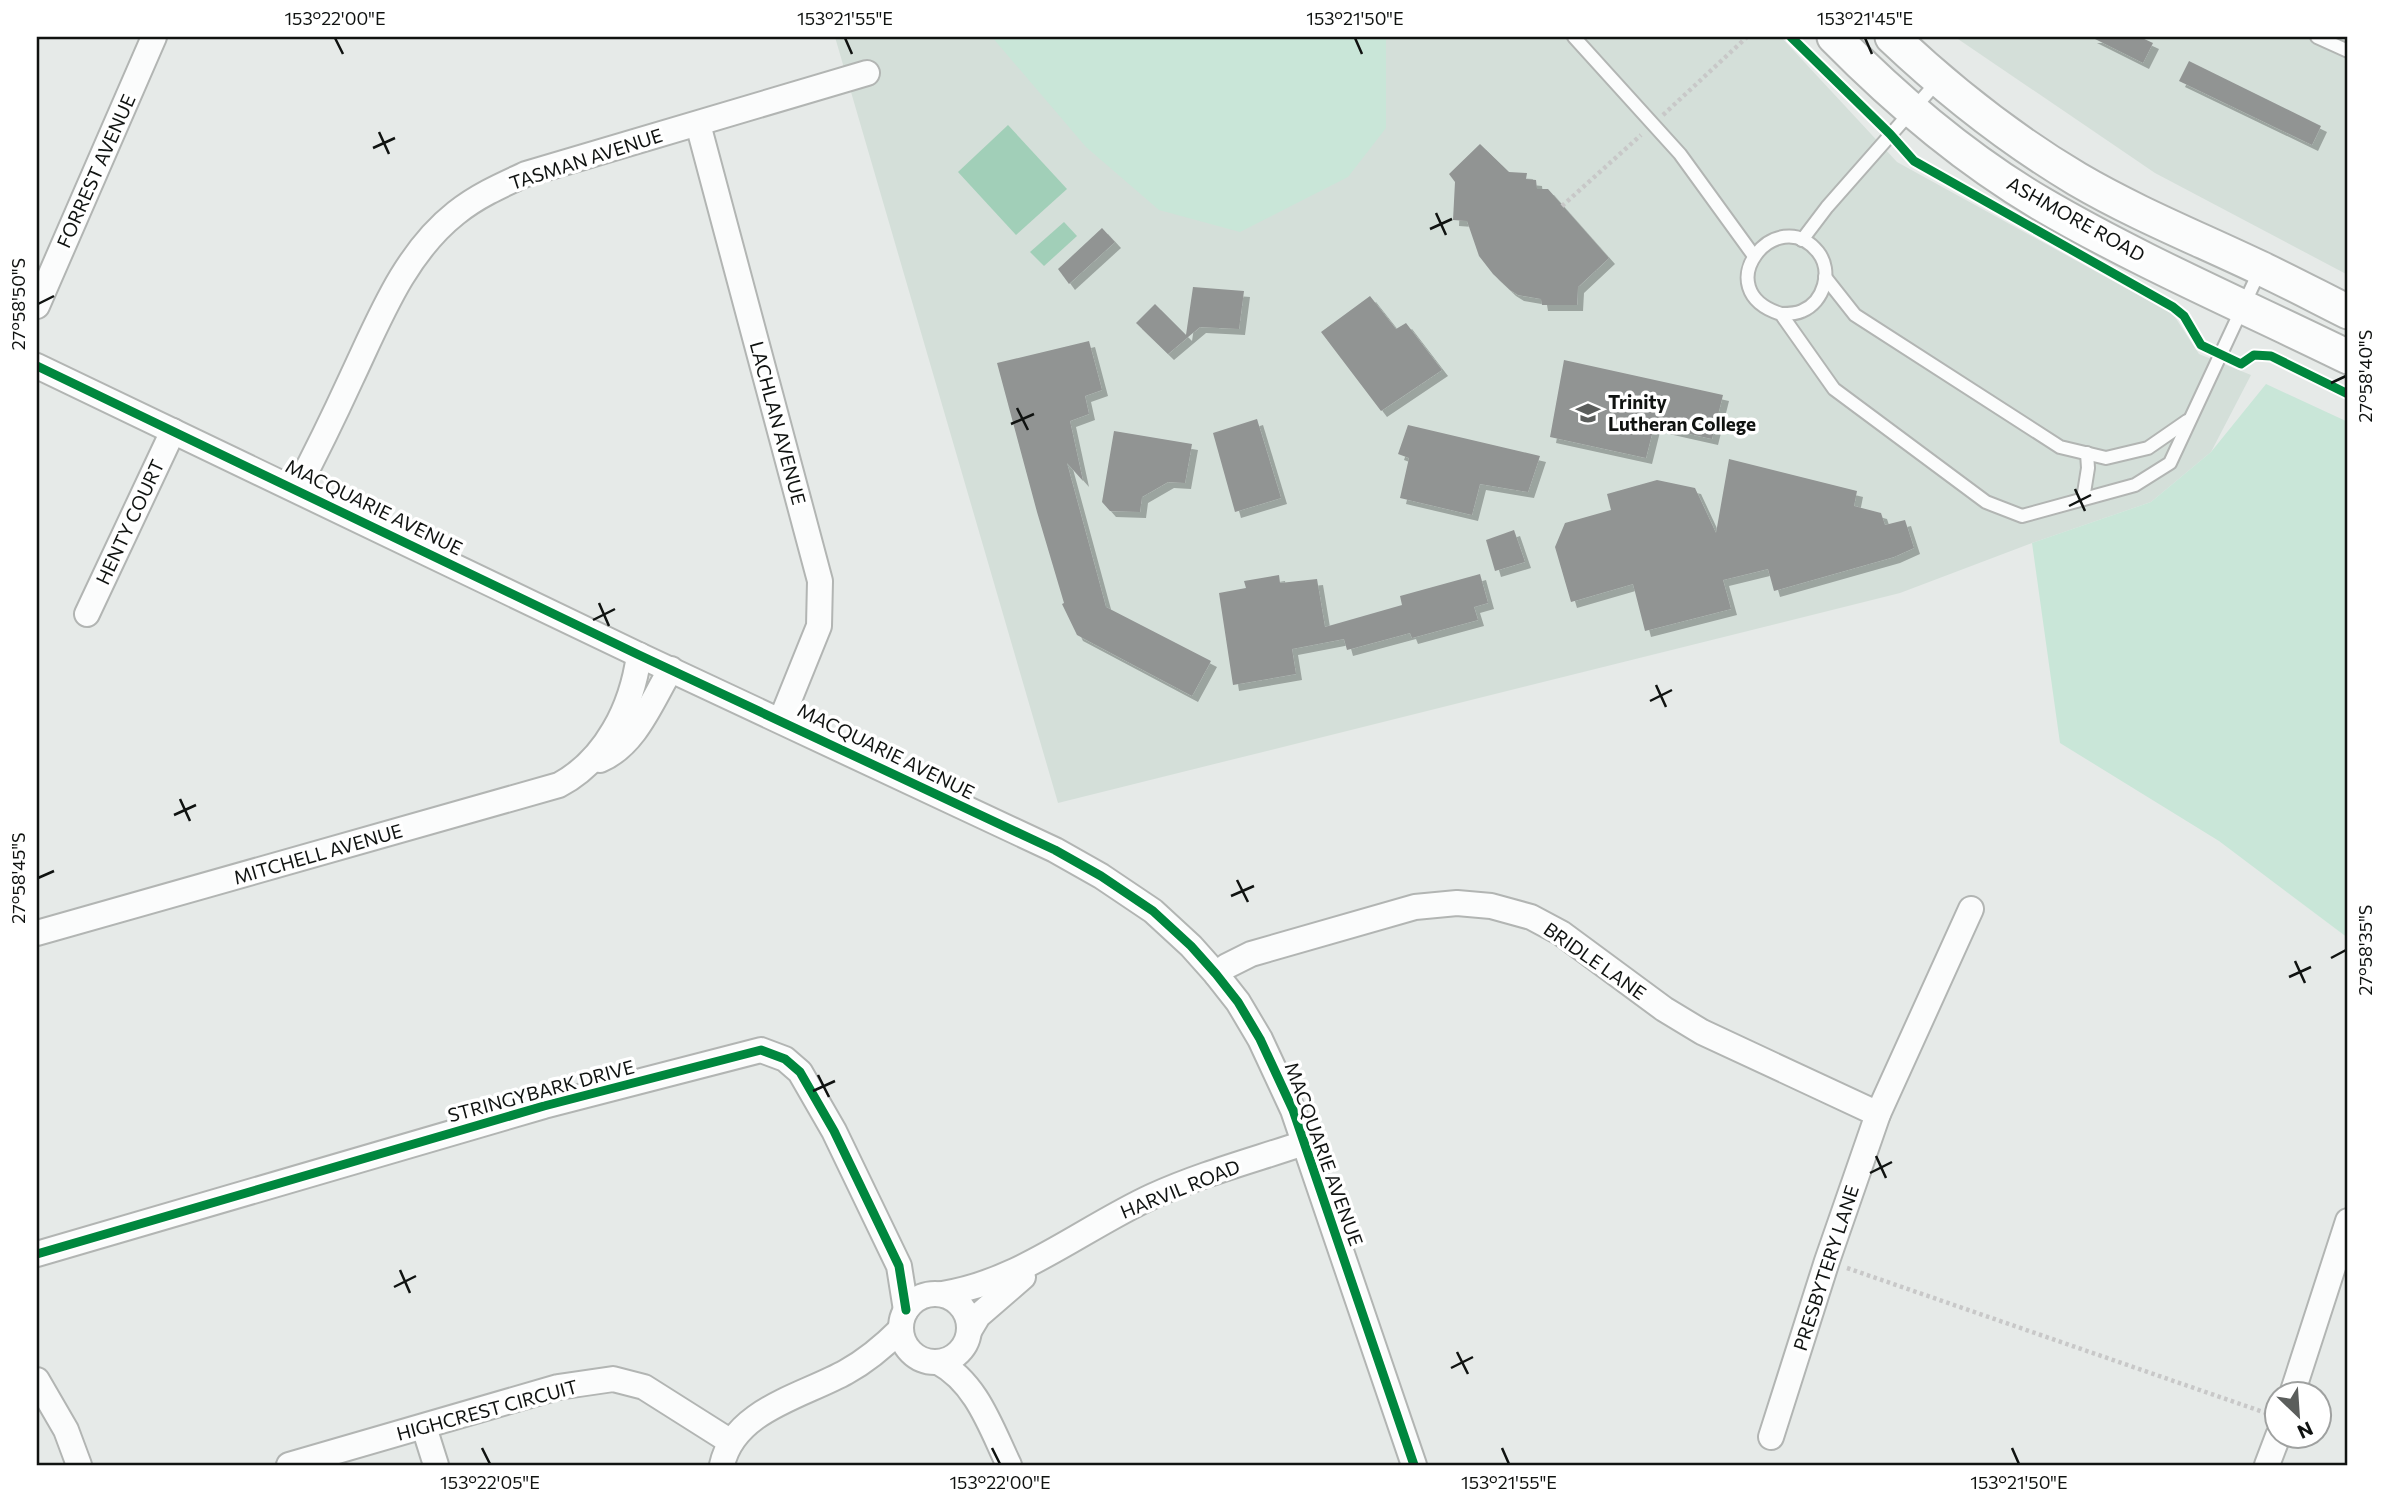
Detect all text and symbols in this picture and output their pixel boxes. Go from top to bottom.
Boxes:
text: 153°22'00"E [284,7,386,29]
text: 153°21'55"E [797,7,893,29]
text: 153°21'50"E [1306,7,1404,29]
text: 153°21'45"E [1817,7,1913,29]
street label: FORREST AVENUE [51,91,140,251]
street label: TASMAN AVENUE [506,123,665,194]
street label: ASHMORE ROAD [2003,171,2149,266]
text: 27°58'50"S [7,258,29,350]
text: 27°58'40"S [2354,330,2376,422]
street label: LACHLAN AVENUE [746,339,811,507]
place label: Trinity Lutheran College [1608,390,1756,435]
school or university icon: Trinity Lutheran College [1574,399,1602,427]
street label: MACQUARIE AVENUE [282,454,467,559]
street label: HENTY COURT [91,456,168,588]
street label: MACQUARIE AVENUE [794,698,979,803]
street label: MITCHELL AVENUE [231,818,405,889]
text: 27°58'45"S [7,832,29,924]
text: 27°58'35"S [2354,905,2376,995]
street label: BRIDLE LANE [1540,917,1651,1004]
street label: STRINGYBARK DRIVE [445,1055,637,1126]
street label: MACQUARIE AVENUE [1280,1059,1368,1249]
street label: HARVIL ROAD [1117,1154,1243,1223]
street label: PRESBYTERY LANE [1788,1182,1863,1354]
street label: HIGHCREST CIRCUIT [394,1374,580,1445]
north arrow [2262,1380,2332,1450]
text: N [2294,1417,2317,1444]
text: 153°22'05"E [440,1471,540,1493]
text: 153°22'00"E [949,1471,1051,1493]
text: 153°21'55"E [1461,1471,1557,1493]
text: 153°21'50"E [1970,1471,2068,1493]

